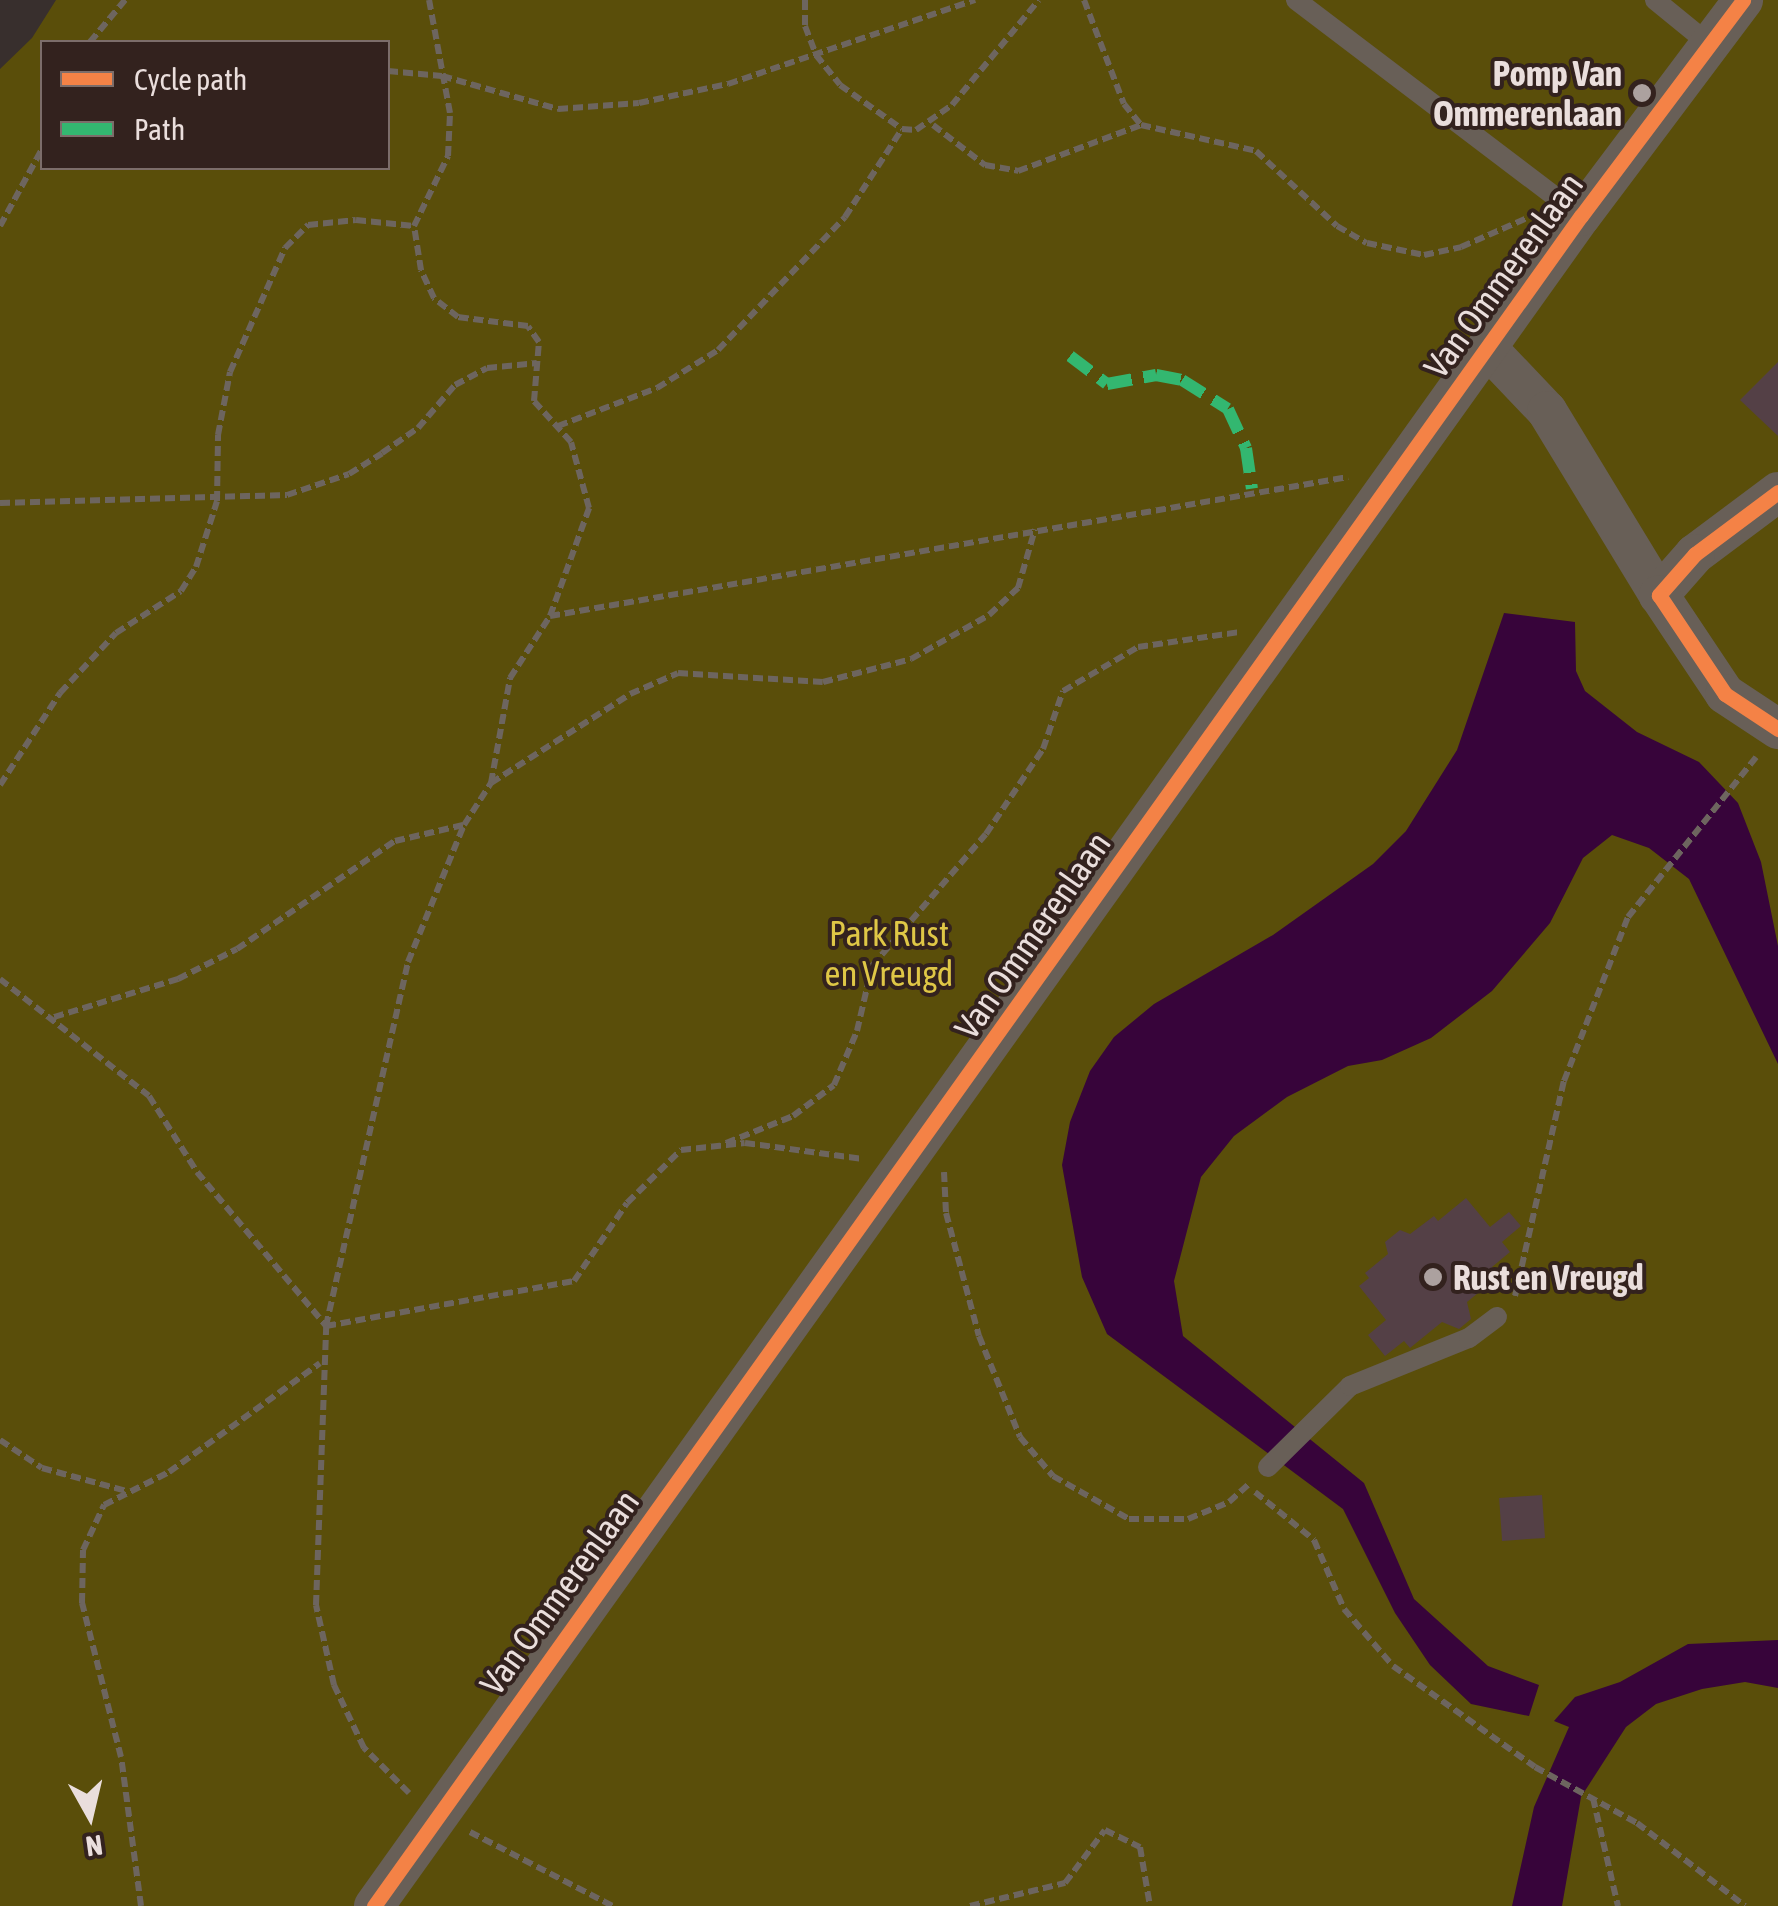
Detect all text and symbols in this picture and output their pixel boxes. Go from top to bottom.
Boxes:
legend [40,40,390,170]
place label: Pomp Van Ommerenlaan [1433,52,1622,134]
text: Cycle path [134,62,247,96]
marker: Pomp Van Ommerenlaan [1631,82,1653,104]
text: Path [134,112,185,146]
street label: Van Ommerenlaan [1415,164,1591,386]
street label: Van Ommerenlaan [945,823,1119,1047]
park label: Park Rust en Vreugd [825,912,953,994]
place label: Rust en Vreugd [1453,1256,1644,1298]
marker: Rust en Vreugd [1422,1266,1444,1288]
street label: Van Ommerenlaan [471,1481,647,1703]
north arrow [40,1766,140,1866]
text: N [84,1829,105,1863]

